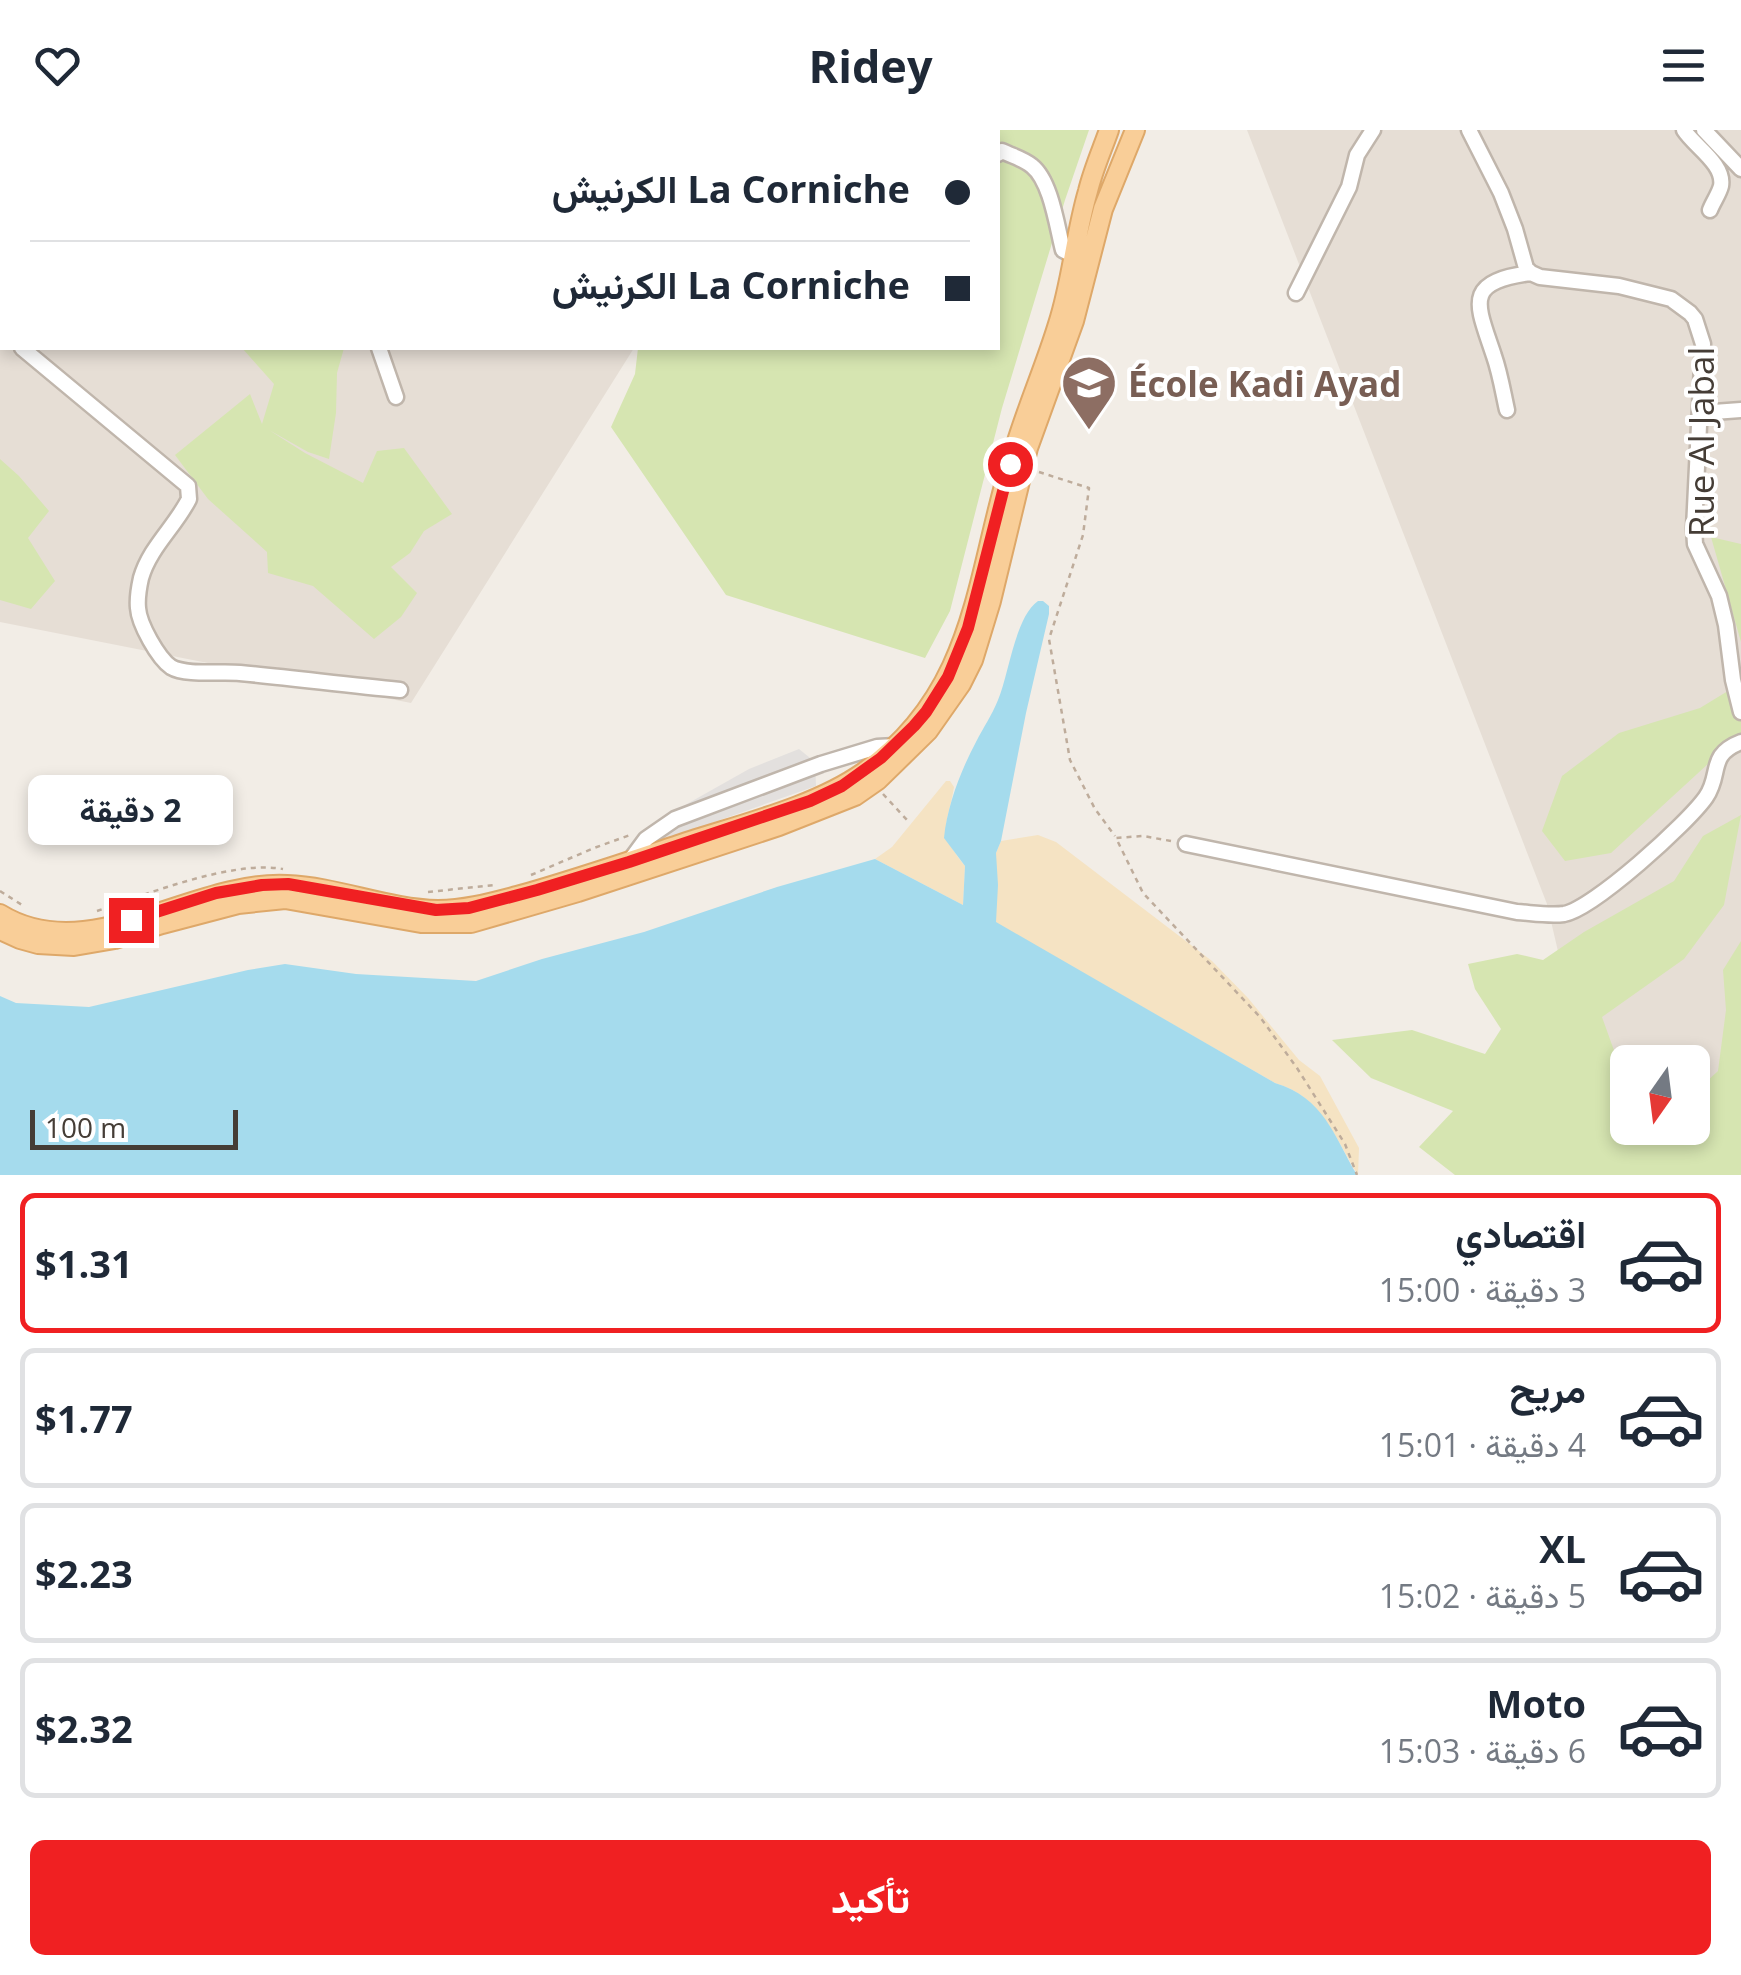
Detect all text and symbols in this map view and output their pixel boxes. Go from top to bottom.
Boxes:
text: Ridey [808,35,933,96]
icon: heart [30,38,85,93]
icon: menu [1656,38,1711,93]
text: La Corniche الكرنيش [552,162,910,214]
text: La Corniche الكرنيش [552,258,910,310]
street label: Rue Al Jabal [1677,347,1724,537]
school or university icon: École Kadi Ayad [1059,353,1119,432]
place label: École Kadi Ayad [1128,360,1401,407]
route start [988,442,1033,487]
callout: 2 دقيقة [28,775,234,845]
text: 2 دقيقة [79,788,182,831]
route end [109,898,154,943]
north arrow [1610,1045,1710,1145]
map controls [1610,1045,1710,1145]
scale bar [30,1105,238,1150]
text: 100 m [45,1108,126,1146]
text: اقتصادي [1455,1207,1586,1259]
icon: car [1616,1218,1706,1308]
text: $1.31 [35,1237,133,1289]
text: 3 دقيقة · 15:00 [1379,1268,1586,1311]
text: مريح [1510,1362,1586,1414]
icon: car [1616,1373,1706,1463]
text: $1.77 [35,1392,133,1444]
text: 4 دقيقة · 15:01 [1379,1423,1586,1466]
text: XL [1539,1522,1586,1574]
icon: car [1616,1528,1706,1618]
text: $2.23 [35,1547,133,1599]
text: 5 دقيقة · 15:02 [1379,1574,1586,1617]
text: Moto [1487,1677,1586,1729]
icon: car [1616,1683,1706,1773]
text: $2.32 [35,1702,133,1754]
text: 6 دقيقة · 15:03 [1379,1729,1586,1772]
button: تأكيد [30,1840,1711,1955]

